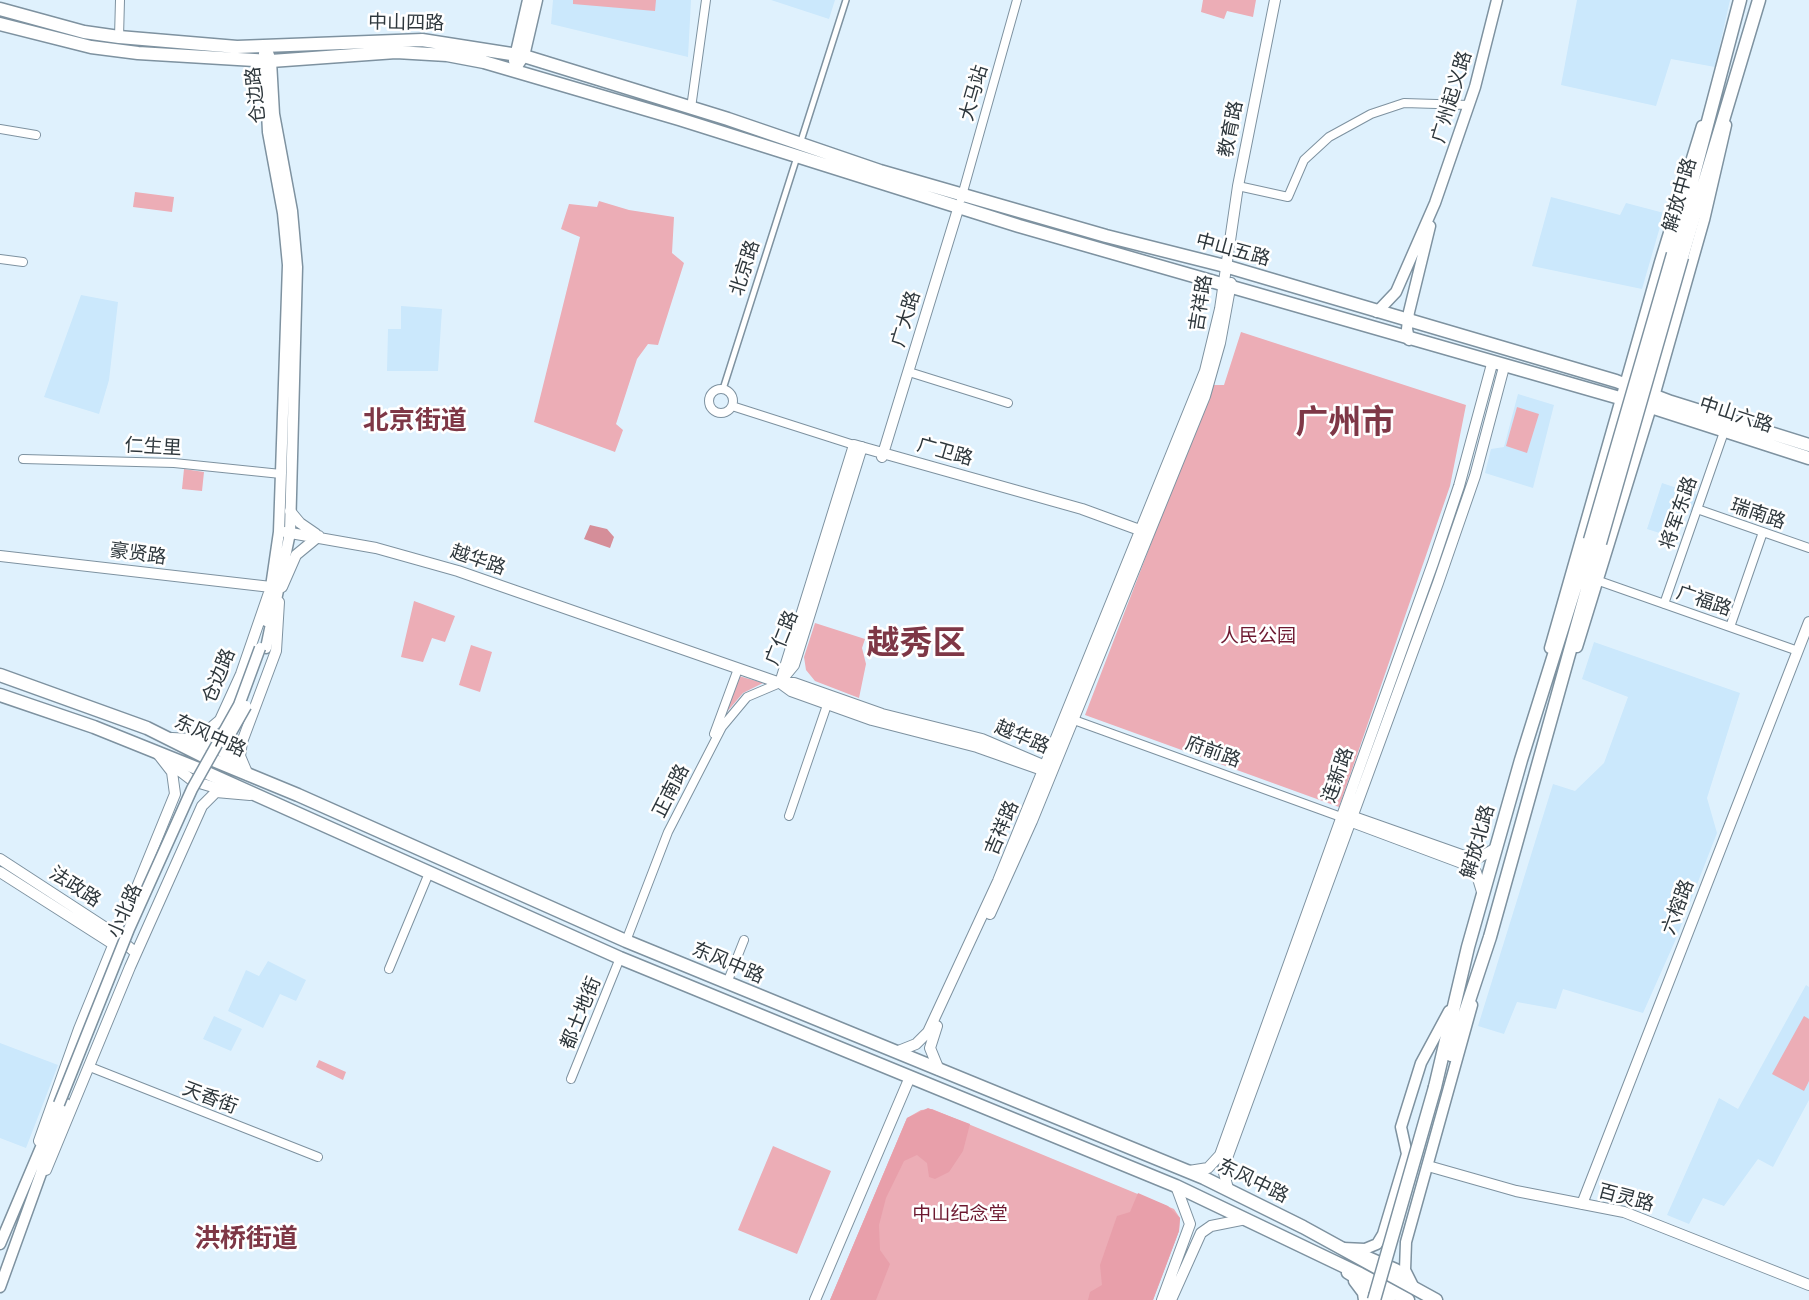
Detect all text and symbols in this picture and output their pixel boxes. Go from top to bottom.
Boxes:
street label: 中山四路 [368,11,444,35]
street label: 广州起义路 [1427,48,1477,146]
street label: 大马站 [955,62,993,124]
street label: 仓边路 [242,65,270,125]
street label: 教育路 [1214,99,1248,159]
street label: 解放中路 [1659,155,1701,235]
street label: 中山五路 [1193,229,1273,271]
street label: 北京路 [725,237,765,299]
street label: 吉祥路 [1185,273,1217,333]
street label: 广大路 [887,288,925,350]
street label: 中山六路 [1696,392,1776,438]
district label: 广州市 [1296,403,1394,443]
district label: 北京街道 [363,405,467,437]
street label: 广卫路 [914,433,976,471]
street label: 仁生里 [124,434,182,460]
street label: 将军东路 [1656,473,1702,553]
street label: 瑞南路 [1727,494,1789,534]
street label: 豪贤路 [108,539,168,569]
street label: 越华路 [447,540,509,580]
street label: 广福路 [1673,581,1735,621]
street label: 广仁路 [761,607,803,669]
district label: 越秀区 [867,624,965,664]
park label: 人民公园 [1220,625,1296,647]
street label: 仓边路 [198,645,240,707]
street label: 东风中路 [171,710,249,762]
street label: 越华路 [991,715,1053,759]
street label: 府前路 [1182,732,1244,772]
street label: 连新路 [1318,744,1358,806]
street label: 正南路 [648,760,694,822]
street label: 吉祥路 [980,797,1024,859]
street label: 解放北路 [1457,802,1499,882]
street label: 法政路 [45,862,105,912]
street label: 六榕路 [1657,876,1699,938]
street label: 小北路 [103,880,147,942]
street label: 东风中路 [689,938,767,988]
street label: 都土地街 [556,973,606,1053]
street label: 天香街 [179,1077,241,1119]
street label: 东风中路 [1214,1154,1292,1208]
street label: 百灵路 [1596,1180,1656,1216]
park label: 中山纪念堂 [913,1203,1007,1225]
district label: 洪桥街道 [194,1223,298,1255]

